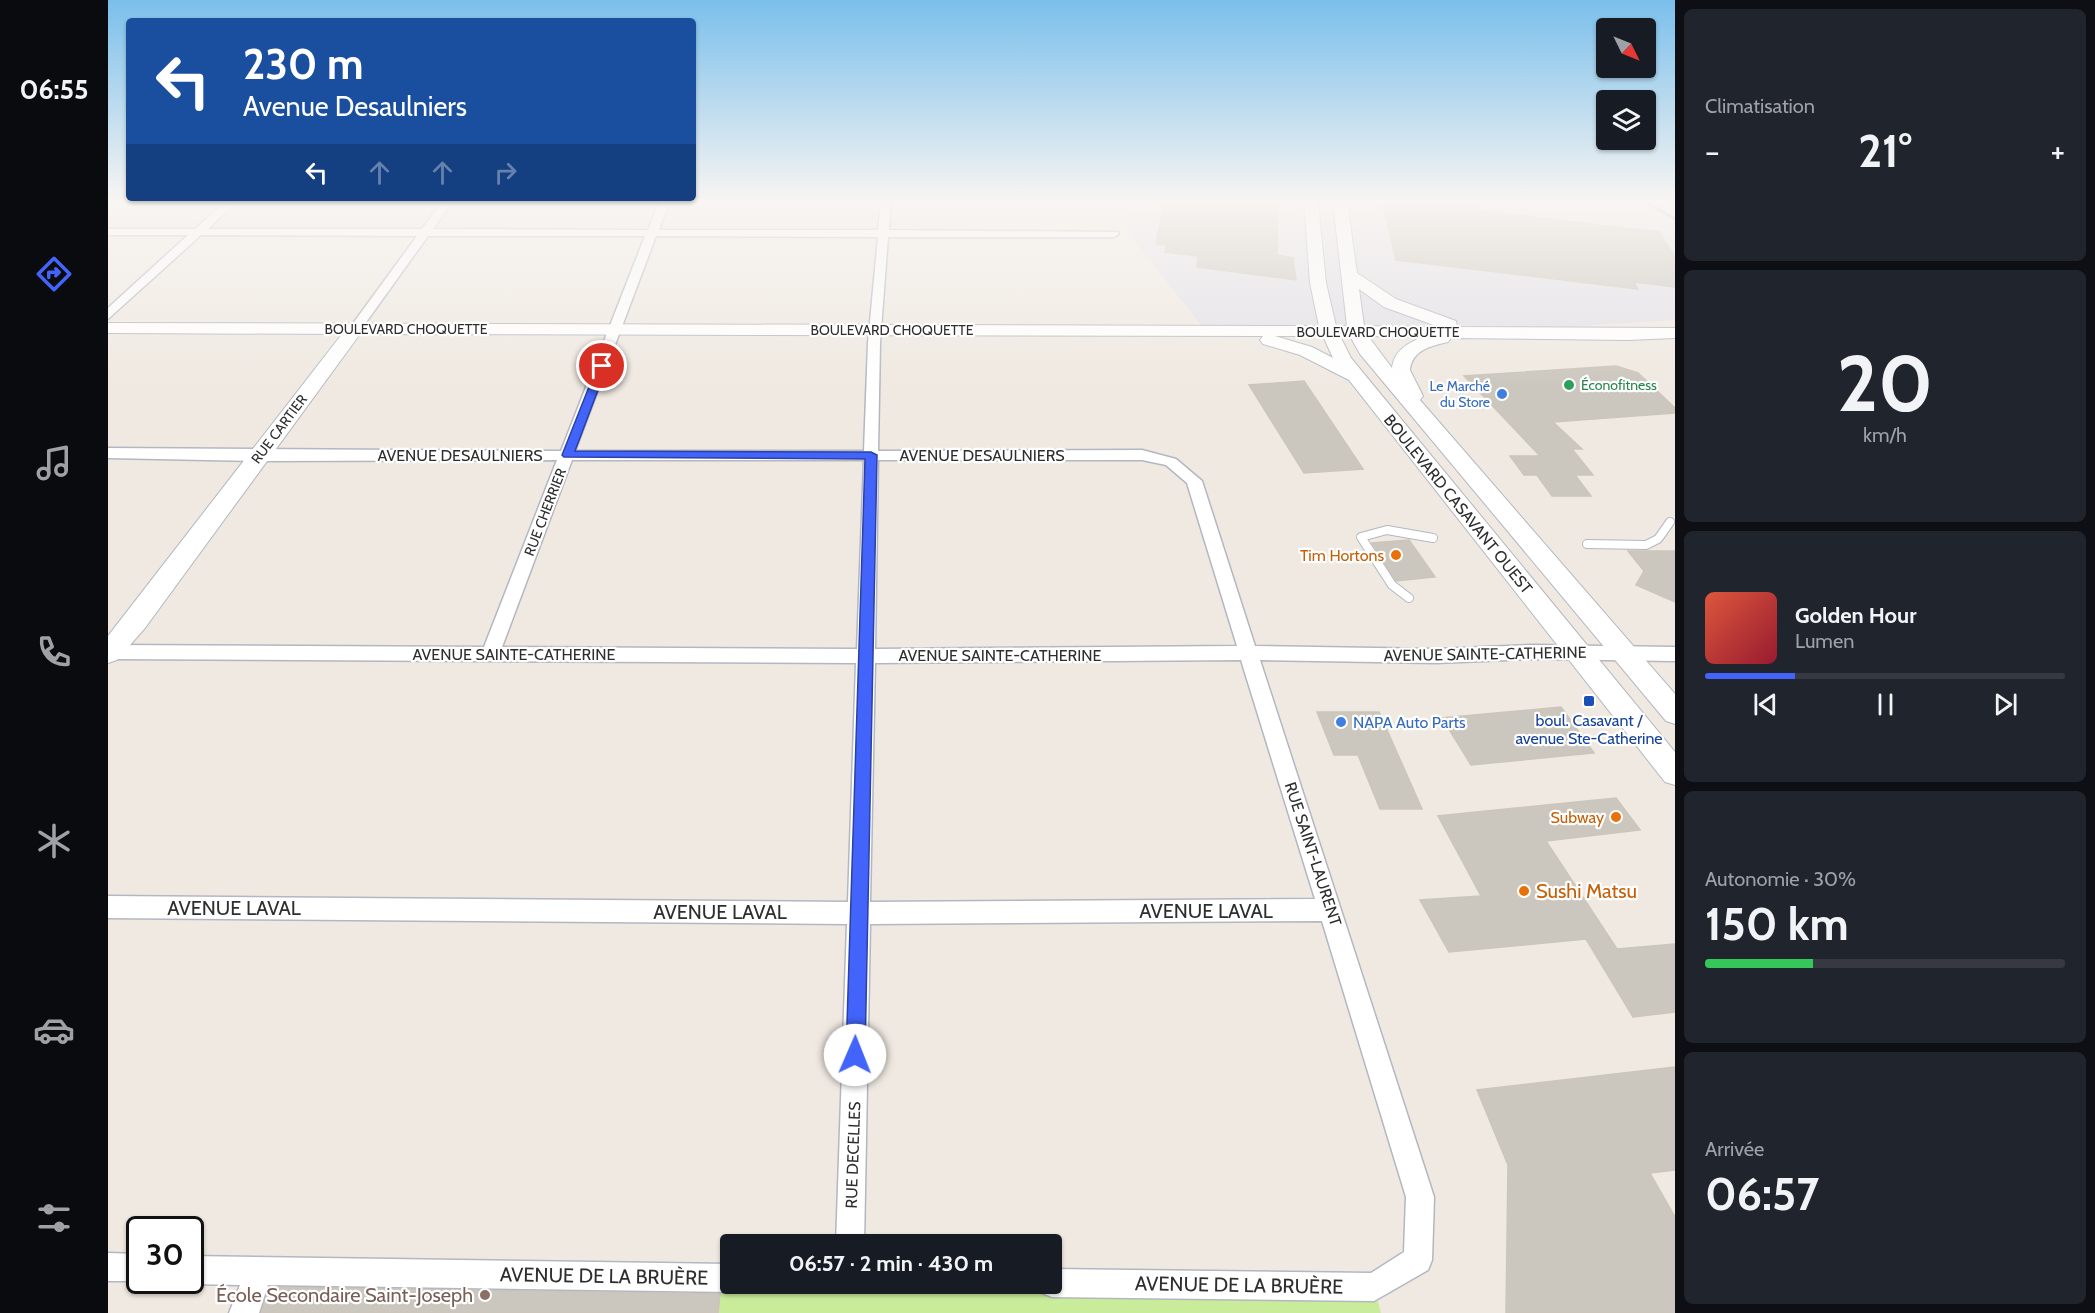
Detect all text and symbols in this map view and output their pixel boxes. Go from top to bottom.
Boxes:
north arrow [1596,18,1656,78]
map controls [1596,18,1656,150]
text: 230 m [243,38,363,90]
icon: left [144,42,222,120]
text: 06:55 [19,73,89,106]
text: Avenue Desaulniers [243,90,467,123]
button: layers [1596,90,1656,150]
text: Climatisation [1705,94,1815,118]
text: 21° [1858,124,1912,178]
text: − [1705,131,1720,171]
text: + [2050,131,2065,171]
icon: left [300,156,333,189]
icon: ahead [363,156,396,189]
icon: ahead [426,156,459,189]
icon: right [489,156,522,189]
icon: directions [33,253,75,295]
street label: BOULEVARD CHOQUETTE [325,320,488,338]
street label: BOULEVARD CHOQUETTE [811,321,974,339]
street label: BOULEVARD CHOQUETTE [1297,323,1460,341]
text: 20 [1837,336,1933,431]
pin [576,340,627,391]
icon: arrive [585,349,618,382]
place label: Éconofitness [1581,376,1657,394]
place label: Le Marché du Store [1429,377,1490,411]
marker: Éconofitness [1562,378,1576,392]
marker: Le Marché du Store [1495,387,1509,401]
street label: RUE CARTIER [247,390,311,467]
street label: BOULEVARD CASAVANT OUEST [1380,411,1536,598]
text: km/h [1863,423,1907,447]
icon: music [33,442,75,484]
street label: AVENUE DESAULNIERS [377,446,543,465]
street label: AVENUE DESAULNIERS [899,446,1065,465]
street label: RUE CHERRIER [520,465,570,558]
place label: Tim Hortons [1300,546,1384,565]
marker: Tim Hortons [1389,548,1403,562]
text: Golden Hour [1795,602,1916,629]
text: Lumen [1795,629,1854,653]
icon: phone [33,631,75,673]
street label: AVENUE SAINTE-CATHERINE [1383,643,1587,665]
street label: AVENUE SAINTE-CATHERINE [413,645,616,664]
street label: AVENUE SAINTE-CATHERINE [899,646,1102,665]
icon: previous [1749,688,1782,721]
icon: pause [1869,688,1902,721]
icon: next [1989,688,2022,721]
marker: boul. Casavant / avenue Ste-Catherine [1582,694,1596,708]
place label: boul. Casavant / avenue Ste-Catherine [1515,711,1663,748]
place label: NAPA Auto Parts [1353,713,1466,732]
marker: NAPA Auto Parts [1334,715,1348,729]
street label: RUE SAINT-LAURENT [1281,780,1345,929]
place label: Subway [1551,808,1604,827]
marker: Subway [1609,810,1623,824]
icon: climate [33,820,75,862]
text: Autonomie · 30% [1705,867,1856,891]
place label: Sushi Matsu [1536,879,1637,903]
marker: Sushi Matsu [1517,884,1531,898]
street label: AVENUE LAVAL [167,896,301,920]
text: 150 km [1705,897,1849,951]
street label: AVENUE LAVAL [1139,899,1273,923]
street label: AVENUE LAVAL [653,900,787,924]
icon: car [33,1009,75,1051]
position arrow [823,1023,887,1087]
street label: RUE DECELLES [842,1101,864,1209]
text: Arrivée [1705,1137,1764,1161]
text: 06:57 [1705,1167,1819,1221]
icon: filters [33,1197,75,1239]
speed limit sign: 30 [126,1216,204,1294]
text: 06:57 · 2 min · 430 m [789,1250,993,1277]
street label: AVENUE DE LA BRUÈRE [500,1262,708,1290]
street label: AVENUE DE LA BRUÈRE [1135,1271,1343,1299]
place label: École Secondaire Saint-Joseph [216,1283,473,1307]
marker: École Secondaire Saint-Joseph [478,1288,492,1302]

